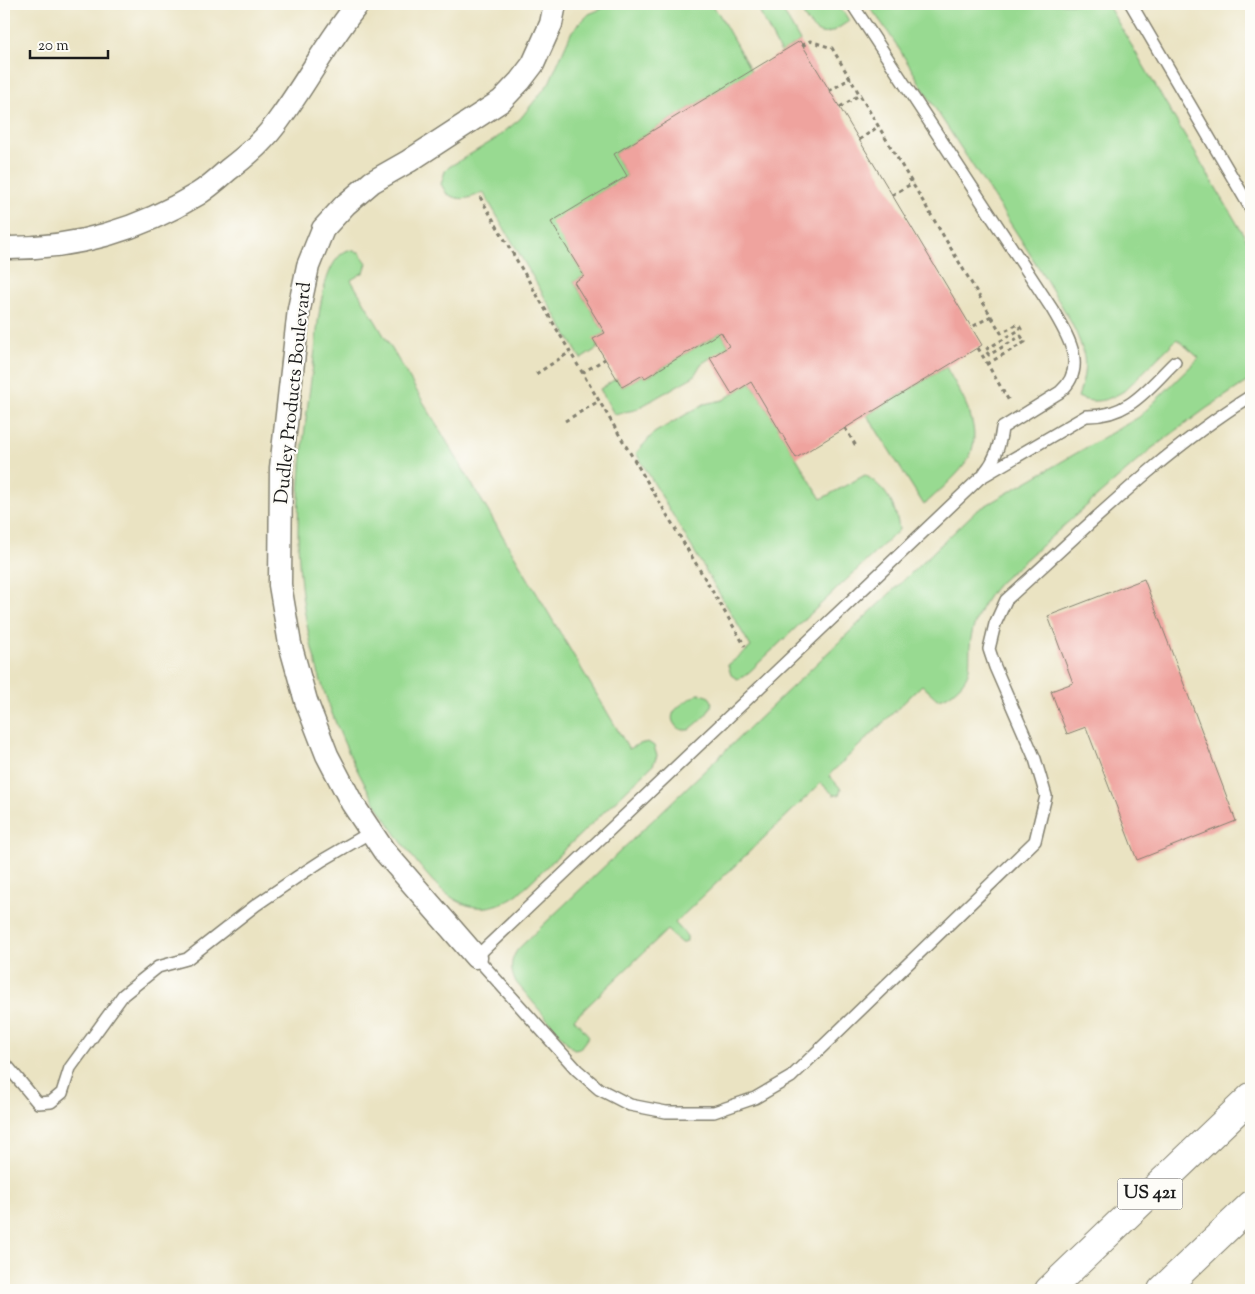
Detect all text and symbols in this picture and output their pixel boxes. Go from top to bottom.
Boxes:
scale bar [30,28,108,60]
text: 20 m [38,36,69,57]
street label: Dudley Products Boulevard [269,280,319,505]
road number: US 421 [1118,1178,1182,1210]

